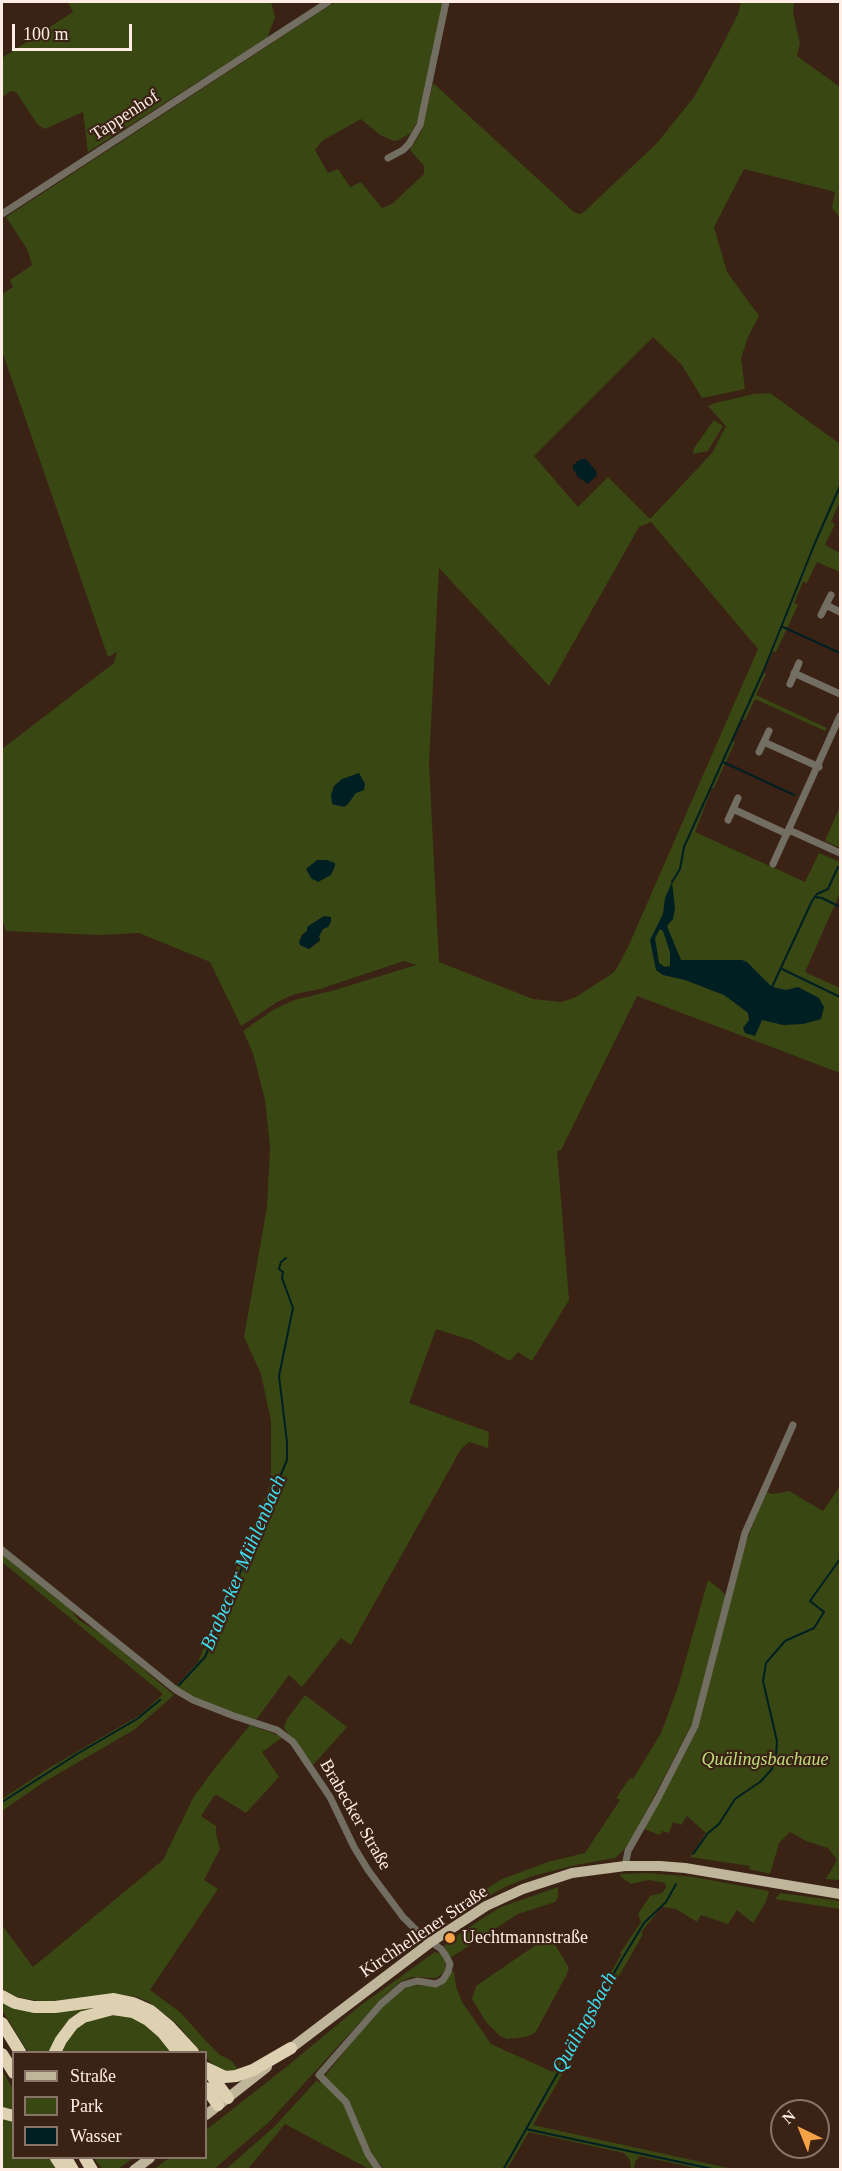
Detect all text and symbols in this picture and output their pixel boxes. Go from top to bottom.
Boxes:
scale bar [15,12,135,50]
text: 100 m [23,24,69,44]
street label: Tappenhof [87,86,163,146]
water label: Brabecker Mühlenbach [196,1472,292,1654]
park label: Quälingsbachaue [702,1749,828,1771]
street label: Brabecker Straße [315,1756,395,1874]
street label: Kirchhellener Straße [356,1881,492,1983]
place label: Uechtmannstraße [462,1927,588,1949]
marker: Uechtmannstraße [443,1931,457,1945]
water label: Quälingsbach [547,1968,623,2078]
legend [12,2051,207,2159]
text: Straße [70,2066,116,2086]
text: Park [70,2096,103,2116]
north arrow [770,2099,830,2159]
text: N [779,2107,799,2127]
text: Wasser [70,2126,122,2146]

